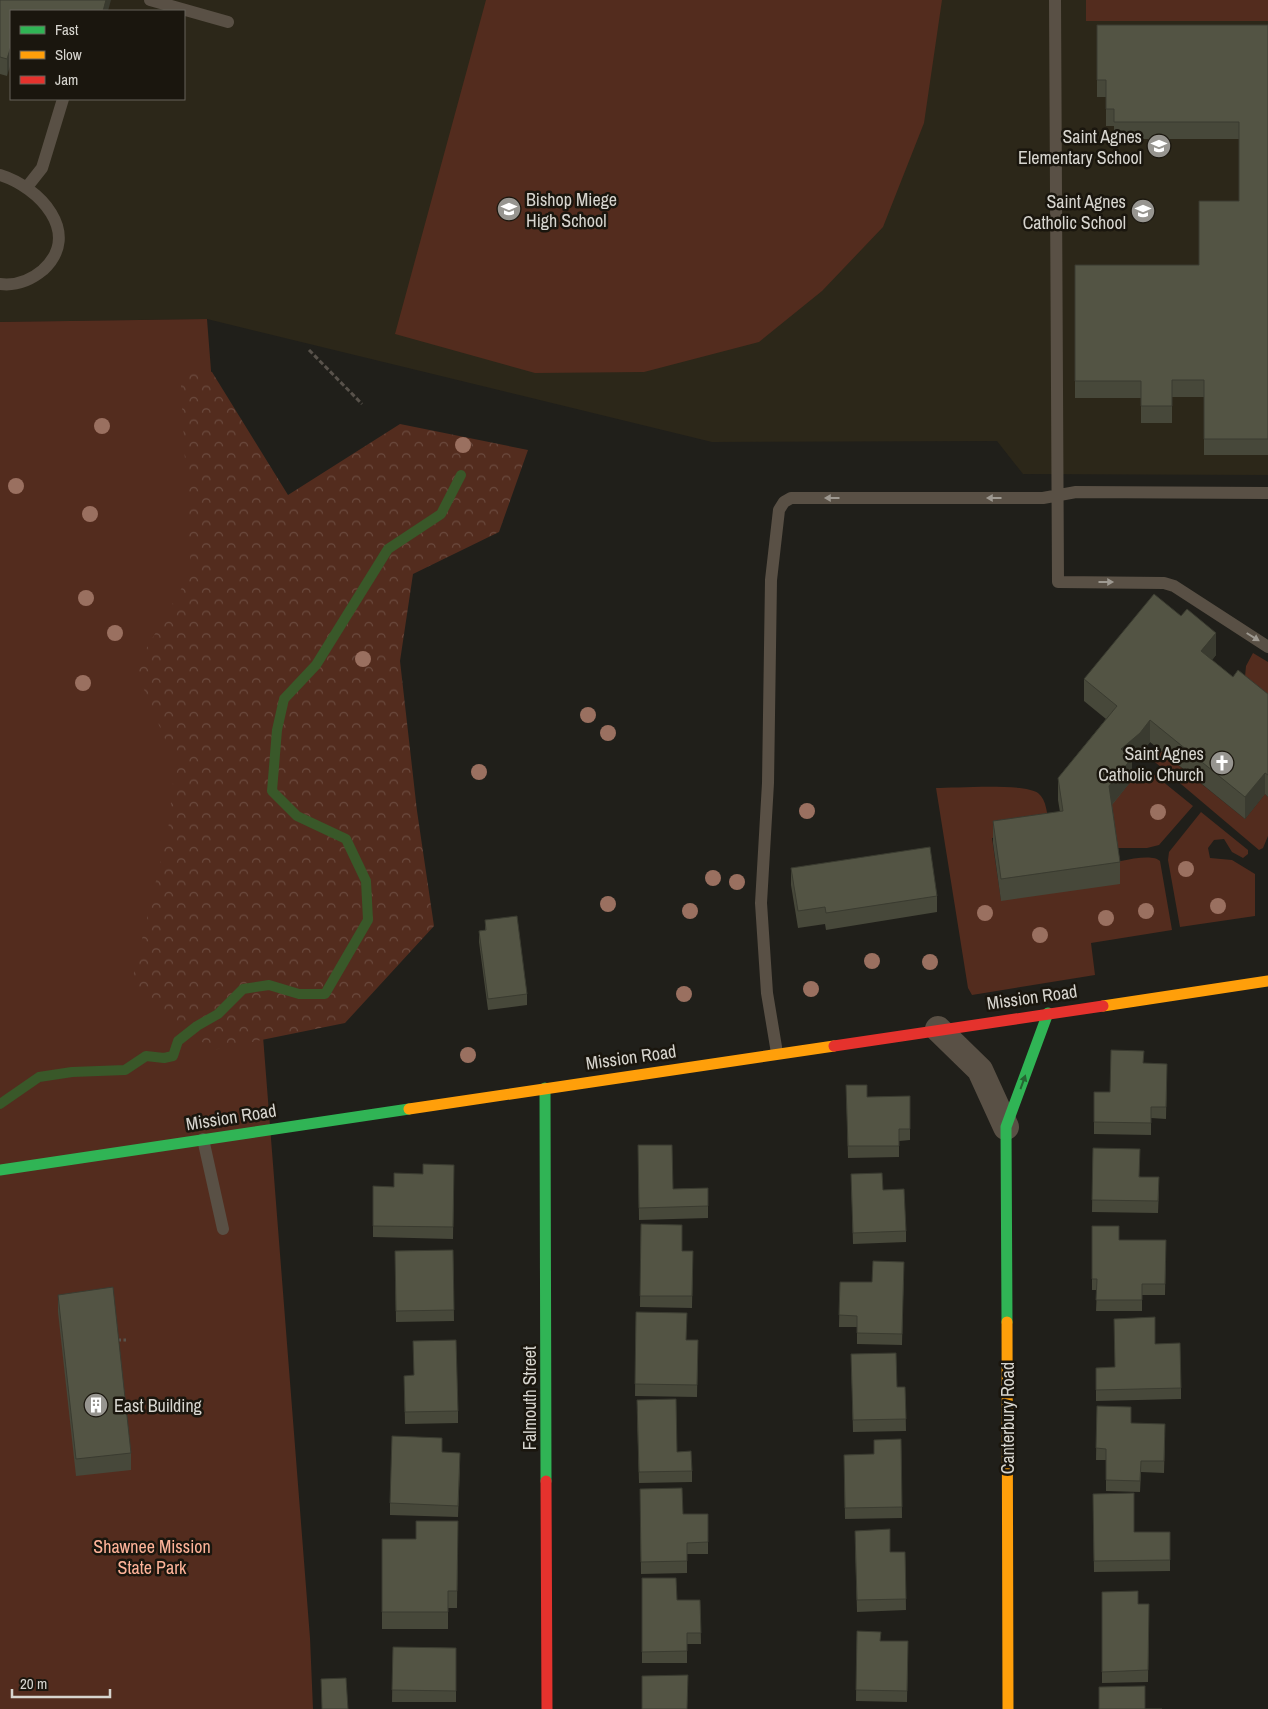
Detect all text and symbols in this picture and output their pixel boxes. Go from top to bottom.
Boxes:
legend [10,10,185,100]
text: Fast [55,19,79,40]
text: Slow [55,44,82,65]
text: Jam [55,69,78,90]
place label: Saint Agnes Elementary School [1018,124,1142,170]
school or university icon: Saint Agnes Elementary School [1146,133,1172,159]
place label: Bishop Miege High School [526,187,617,233]
place label: Saint Agnes Catholic School [1023,189,1126,235]
school or university icon: Bishop Miege High School [496,196,522,222]
school or university icon: Saint Agnes Catholic School [1130,198,1156,224]
one-way arrow [824,494,840,502]
one-way arrow [986,494,1002,502]
one-way arrow [1099,578,1115,586]
one-way arrow [1247,633,1260,642]
place label: Saint Agnes Catholic Church [1098,741,1204,787]
church icon: Saint Agnes Catholic Church [1209,750,1235,776]
street label: Mission Road [985,978,1079,1016]
street label: Mission Road [584,1038,678,1076]
one-way arrow [1020,1074,1027,1089]
street label: Mission Road [184,1098,278,1136]
street label: Falmouth Street [517,1346,542,1450]
street label: Canterbury Road [995,1362,1020,1474]
building icon: East Building [83,1392,109,1418]
place label: East Building [114,1393,203,1418]
park label: Shawnee Mission State Park [93,1534,211,1580]
scale bar [12,1666,110,1698]
text: 20 m [20,1673,47,1694]

